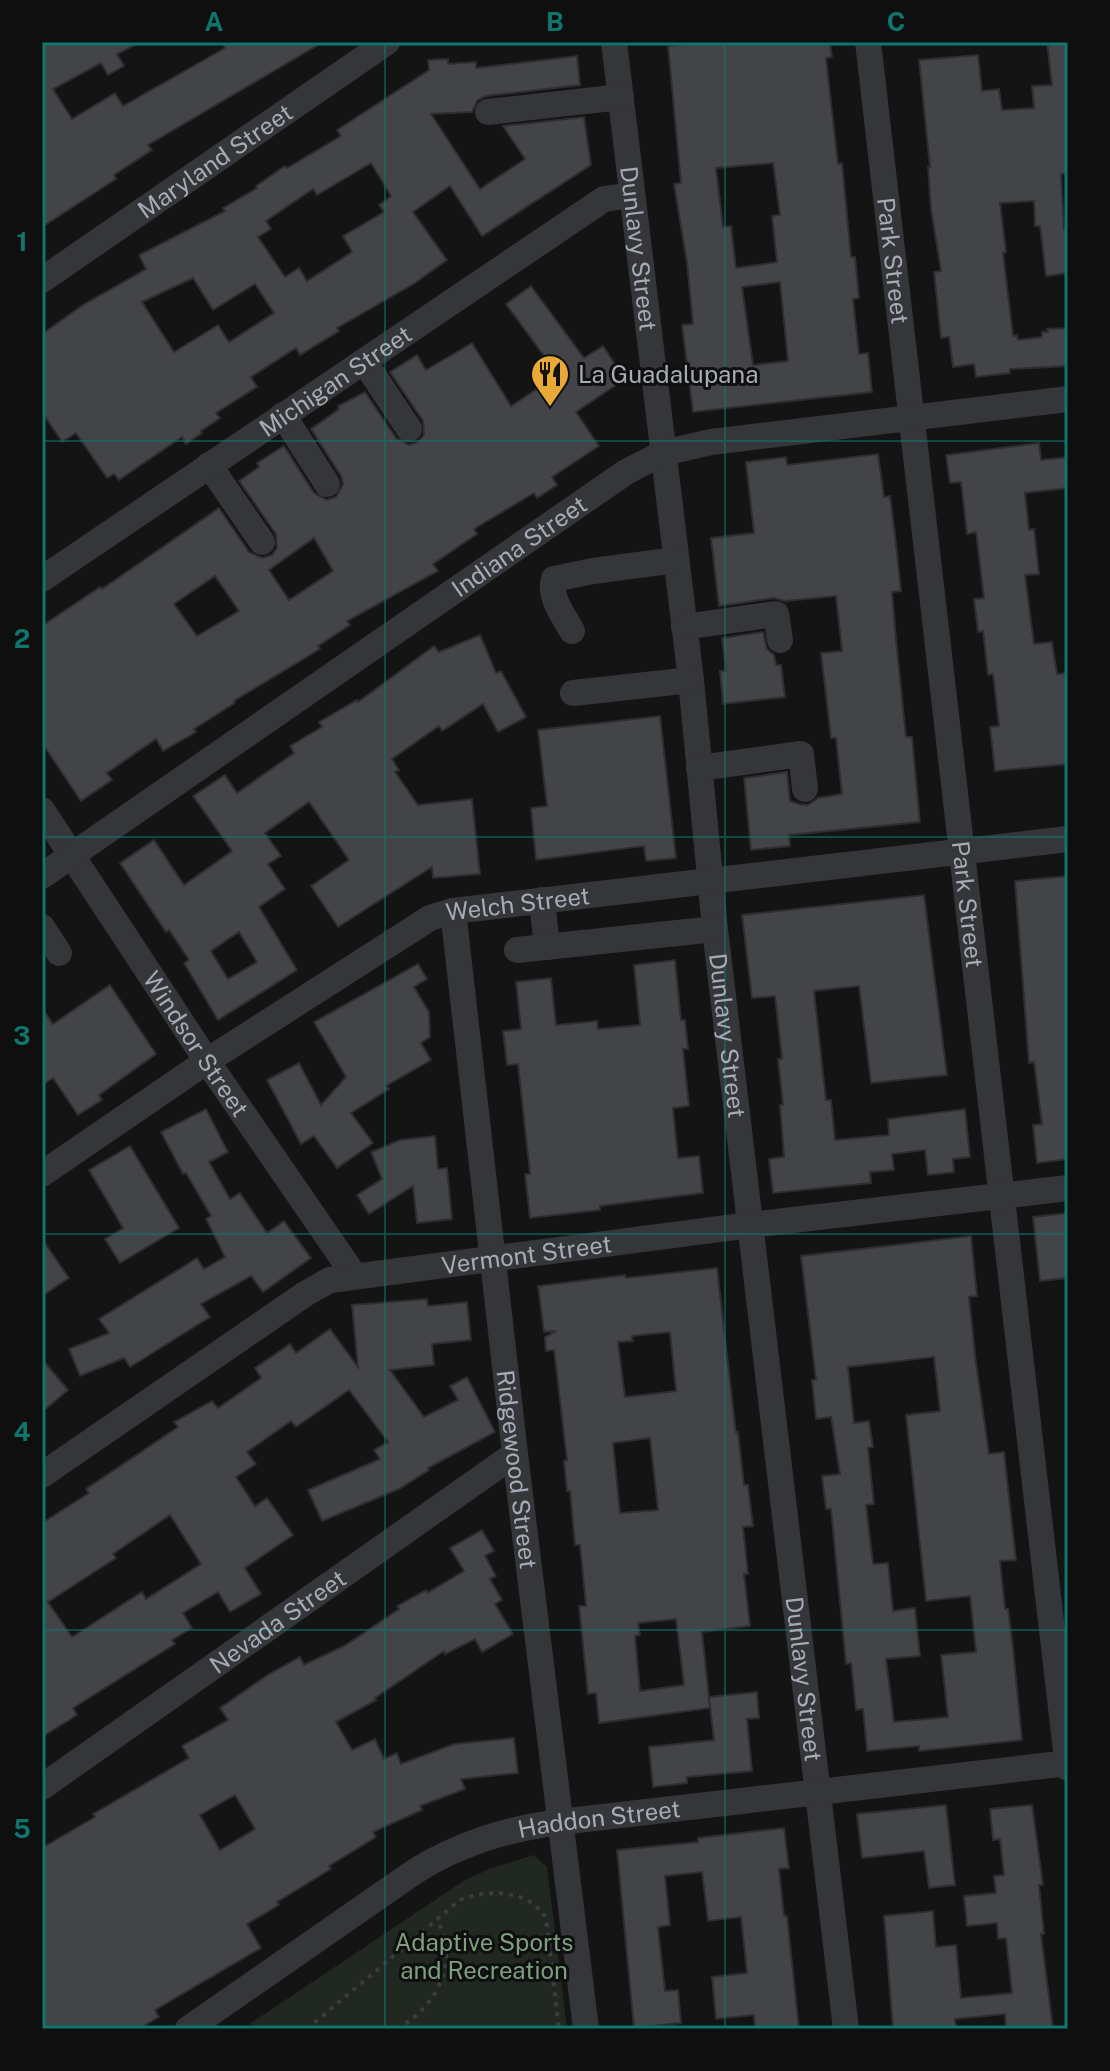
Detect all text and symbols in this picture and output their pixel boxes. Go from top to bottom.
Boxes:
text: A [205,6,224,37]
text: B [546,6,564,37]
text: C [887,6,905,37]
street label: Maryland Street [132,98,298,224]
street label: Dunlavy Street [615,165,663,332]
street label: Park Street [872,196,915,325]
text: 1 [16,226,28,257]
street label: Michigan Street [254,319,417,442]
restaurant icon: La Guadalupana [529,353,571,408]
place label: La Guadalupana [578,360,758,388]
street label: Indiana Street [446,490,592,602]
text: 2 [14,623,30,654]
street label: Park Street [947,839,989,969]
street label: Welch Street [444,881,591,926]
street label: Dunlavy Street [704,952,751,1119]
street label: Windsor Street [138,966,255,1121]
text: 3 [13,1020,31,1051]
street label: Vermont Street [440,1229,613,1279]
street label: Ridgewood Street [491,1368,543,1570]
text: 4 [13,1416,31,1447]
street label: Nevada Street [204,1564,351,1679]
street label: Dunlavy Street [781,1595,828,1763]
street label: Haddon Street [515,1794,682,1843]
text: 5 [13,1813,31,1844]
park label: Adaptive Sports and Recreation [395,1928,573,1984]

